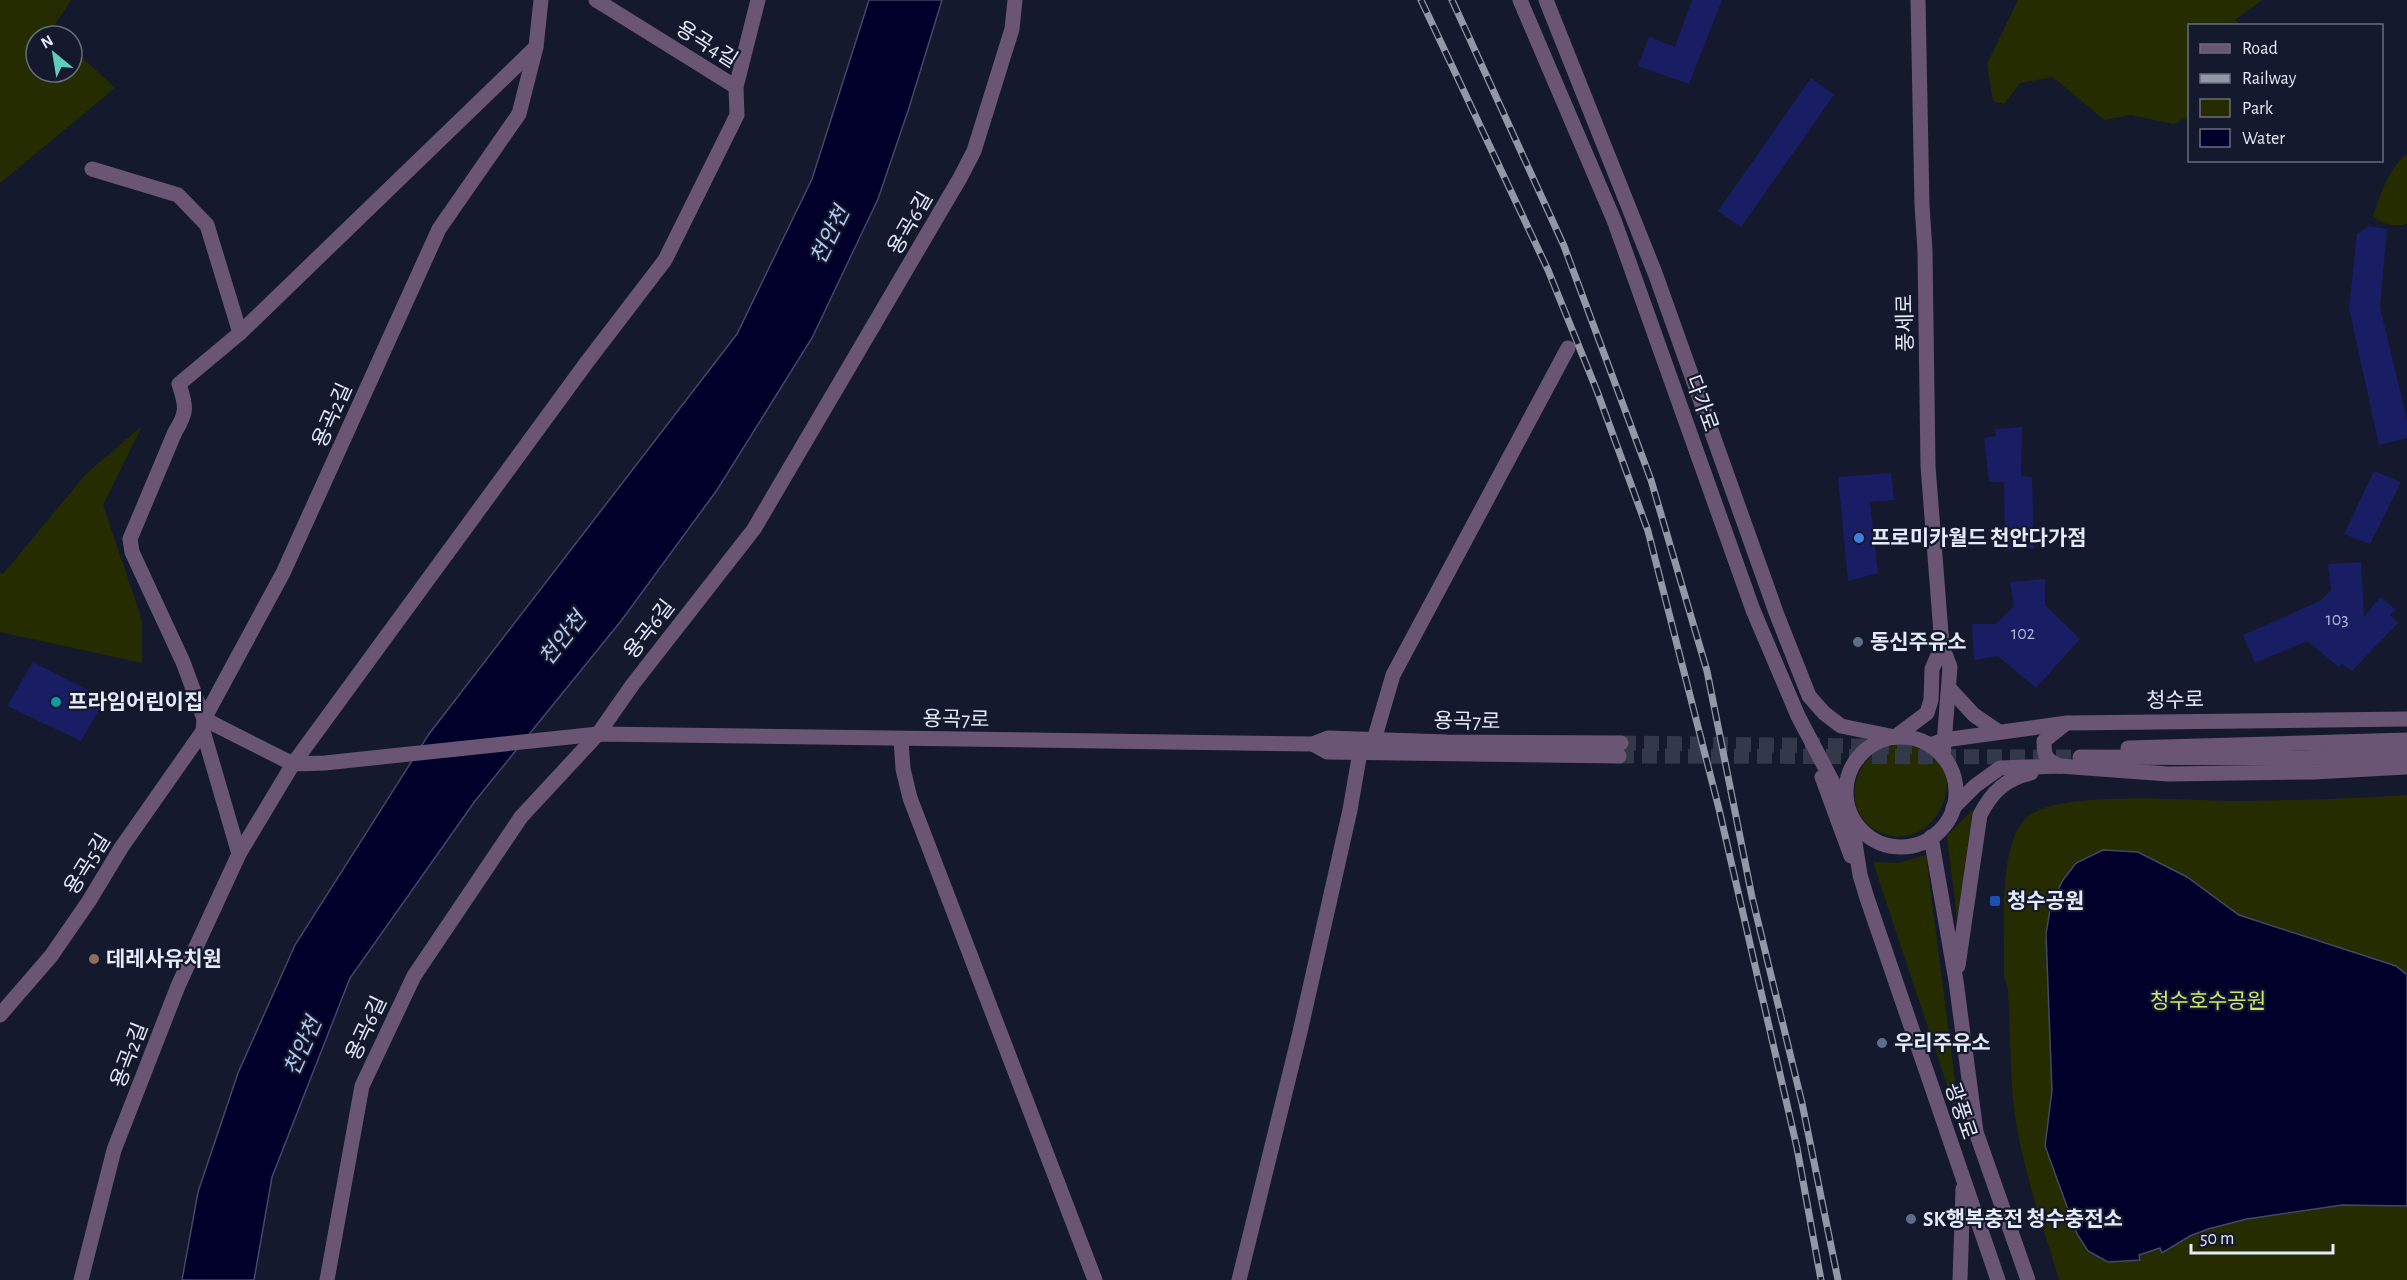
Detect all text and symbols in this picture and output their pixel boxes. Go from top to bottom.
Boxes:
street label: 용곡4길 [672,17,742,71]
north arrow [24,24,84,84]
legend [2188,24,2383,162]
text: N [38,32,56,52]
text: Road [2242,40,2278,58]
text: Railway [2242,70,2297,88]
text: Park [2242,100,2274,118]
text: Water [2242,130,2285,148]
street label: 용곡6길 [884,188,936,258]
water label: 천안천 [806,200,854,268]
street label: 풍세로 [1894,294,1917,352]
street label: 다가로 [1682,372,1722,434]
street label: 용곡2길 [308,380,356,450]
place label: 프로미카월드 천안다가점 [1871,527,2087,549]
marker: 프로미카월드 천안다가점 [1852,531,1866,545]
street label: 용곡6길 [619,595,679,663]
water label: 천안천 [535,605,592,669]
house number: 103 [2325,611,2349,629]
house number: 102 [2011,625,2035,643]
place label: 동신주유소 [1870,631,1967,653]
marker: 동신주유소 [1851,635,1865,649]
street label: 청수로 [2146,688,2204,712]
place label: 프라임어린이집 [68,691,203,713]
marker: 프라임어린이집 [49,695,63,709]
street label: 용곡7로 [922,707,990,731]
street label: 용곡7로 [1433,709,1501,733]
street label: 용곡5길 [60,830,114,898]
place label: 청수공원 [2007,890,2084,912]
marker: 청수공원 [1988,894,2002,908]
place label: 데레사유치원 [106,948,222,970]
marker: 데레사유치원 [87,952,101,966]
park label: 청수호수공원 [2150,990,2266,1012]
street label: 용곡6길 [342,993,390,1063]
water label: 천안천 [280,1011,326,1079]
street label: 용곡2길 [107,1020,151,1090]
place label: 우리주유소 [1894,1032,1991,1054]
marker: 우리주유소 [1875,1036,1889,1050]
street label: 광풍로 [1941,1080,1981,1142]
place label: SK행복충전 청수충전소 [1923,1208,2123,1230]
marker: SK행복충전 청수충전소 [1904,1212,1918,1226]
scale bar [2191,1217,2334,1255]
text: 50 m [2200,1230,2234,1248]

